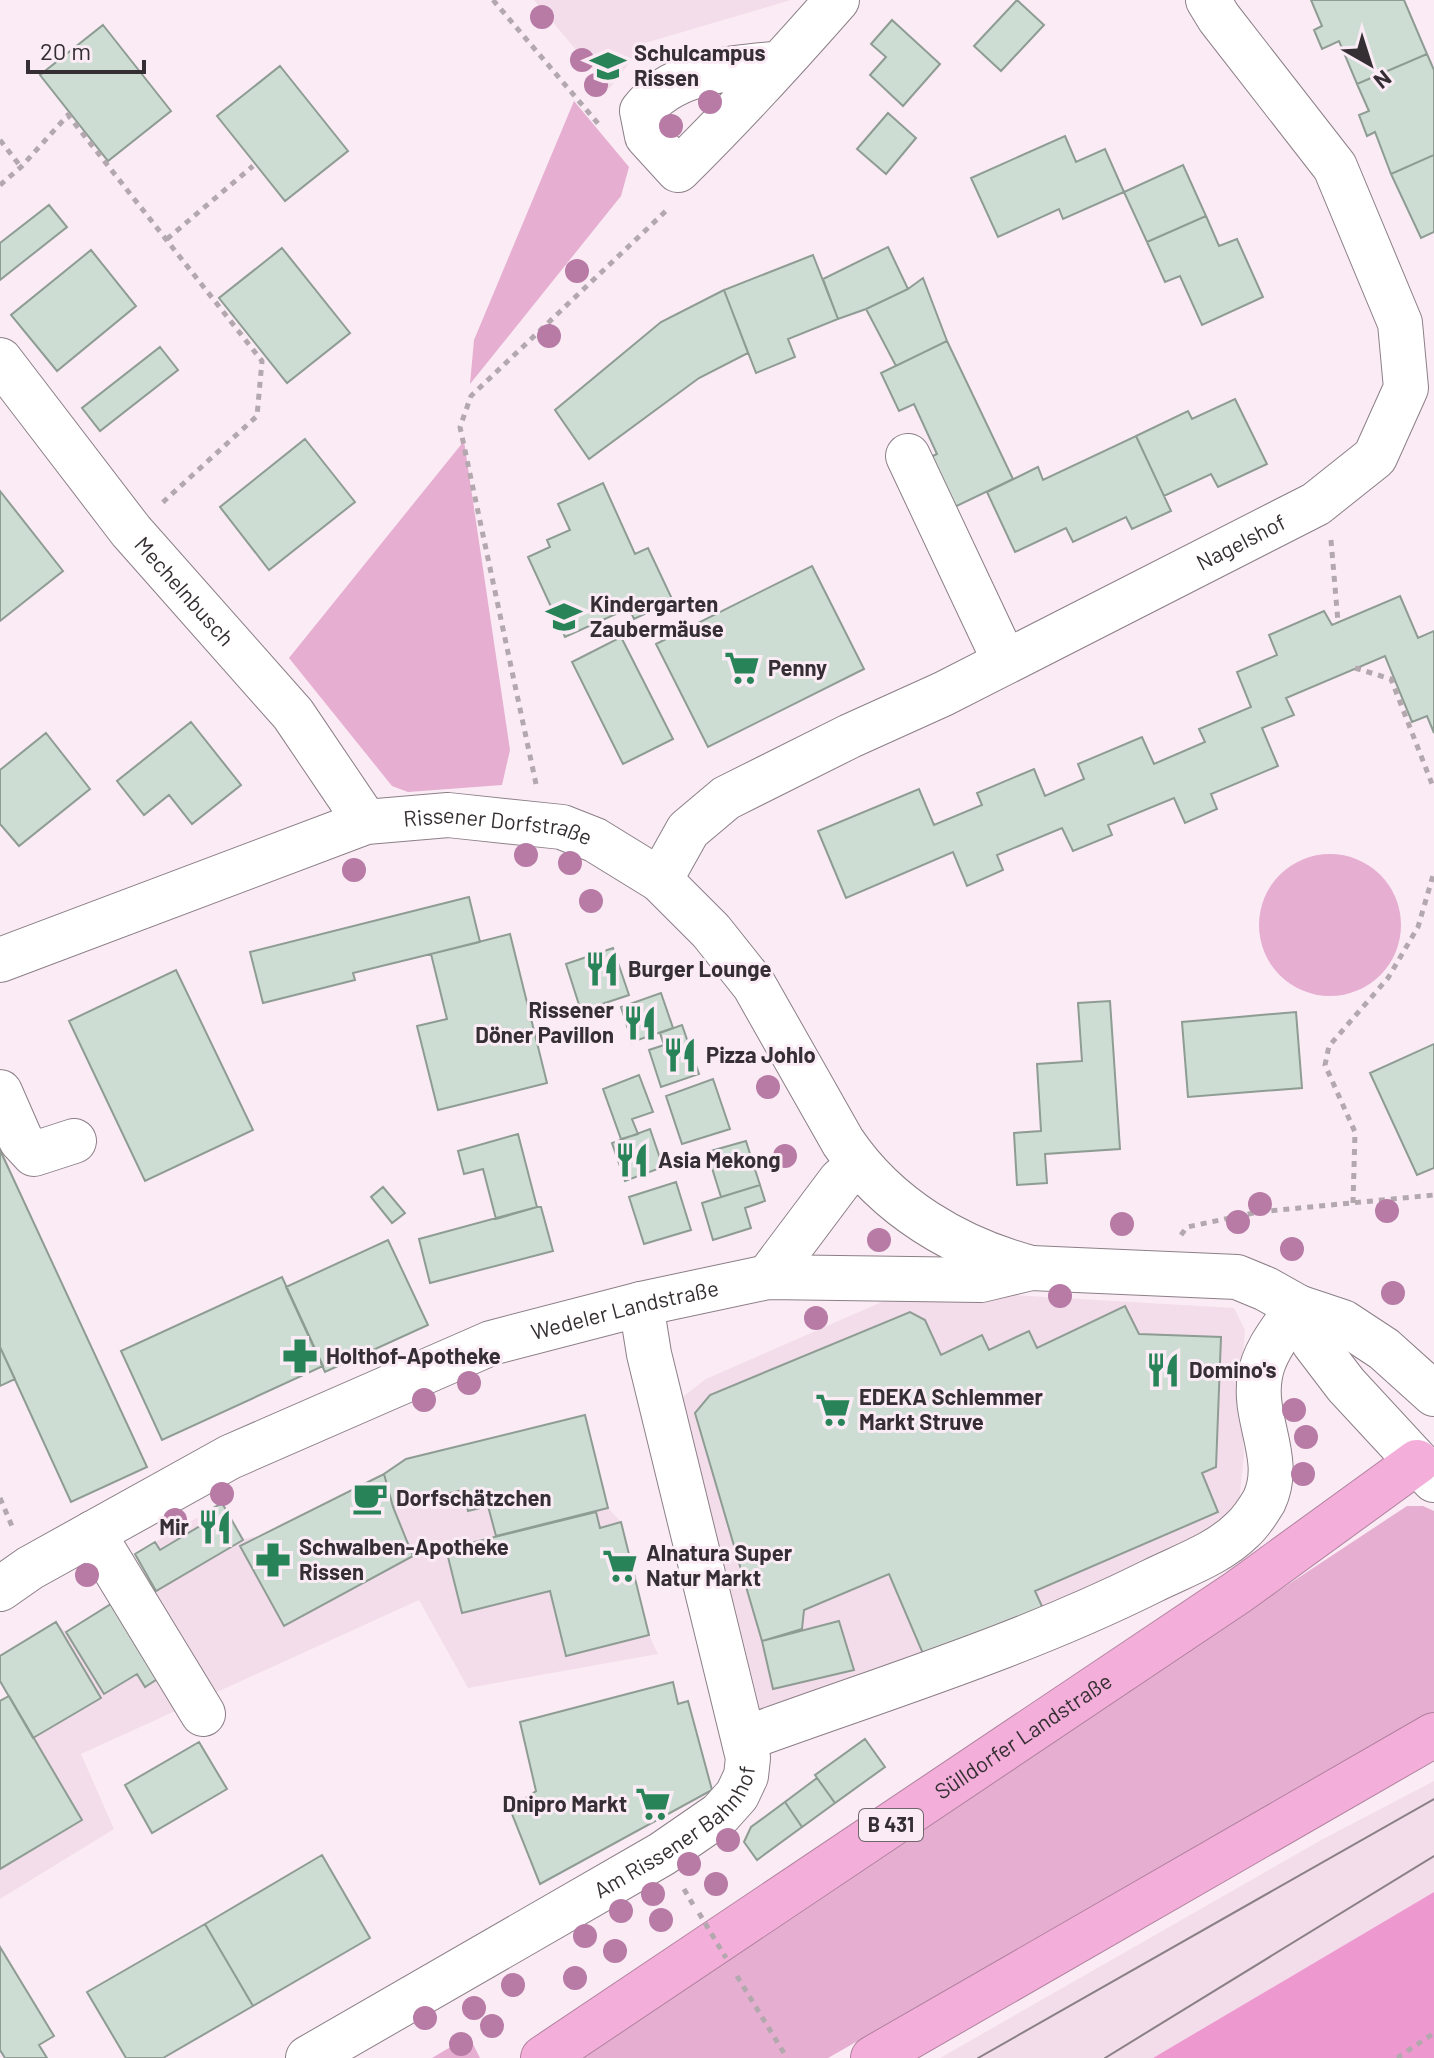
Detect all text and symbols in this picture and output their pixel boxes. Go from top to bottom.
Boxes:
scale bar [28,24,144,74]
north arrow [1330,24,1410,104]
text: 20 m [40,36,91,65]
place label: Schulcampus Rissen [634,39,766,90]
school or university icon: Schulcampus Rissen [589,47,627,85]
text: N [1369,66,1397,95]
street label: Nagelshof [1191,508,1289,575]
street label: Mechelnbusch [130,531,240,651]
place label: Kindergarten Zaubermäuse [590,590,724,641]
school or university icon: Kindergarten Zaubermäuse [545,598,583,636]
supermarket icon: Penny [723,649,761,687]
place label: Penny [768,654,827,680]
street label: Rissener Dorfstraße [402,801,596,850]
restaurant icon: Burger Lounge [583,950,621,988]
place label: Burger Lounge [628,955,772,981]
place label: Rissener Döner Pavillon [475,996,615,1047]
restaurant icon: Rissener Döner Pavillon [621,1004,659,1042]
restaurant icon: Pizza Johlo [661,1036,699,1074]
place label: Pizza Johlo [706,1041,816,1067]
restaurant icon: Asia Mekong [613,1141,651,1179]
place label: Asia Mekong [658,1146,780,1172]
street label: Wedeler Landstraße [528,1274,721,1344]
pharmacy icon: Holthof-Apotheke [281,1337,319,1375]
place label: Holthof-Apotheke [326,1342,501,1368]
restaurant icon: Domino's [1144,1351,1182,1389]
place label: Domino's [1189,1356,1277,1382]
place label: EDEKA Schlemmer Markt Struve [859,1383,1043,1434]
supermarket icon: EDEKA Schlemmer Markt Struve [814,1391,852,1429]
cafe icon: Dorfschätzchen [351,1479,389,1517]
place label: Dorfschätzchen [396,1484,551,1510]
restaurant icon: Mir [196,1508,234,1546]
place label: Mir [159,1513,190,1539]
place label: Schwalben-Apotheke Rissen [299,1533,509,1584]
place label: Alnatura Super Natur Markt [646,1539,793,1590]
pharmacy icon: Schwalben-Apotheke Rissen [254,1541,292,1579]
supermarket icon: Alnatura Super Natur Markt [601,1547,639,1585]
street label: Sülldorfer Landstraße [929,1667,1116,1804]
street label: Am Rissener Bahnhof [589,1764,759,1903]
supermarket icon: Dnipro Markt [634,1785,672,1823]
place label: Dnipro Markt [503,1790,627,1816]
road number: B 431 [859,1809,923,1841]

